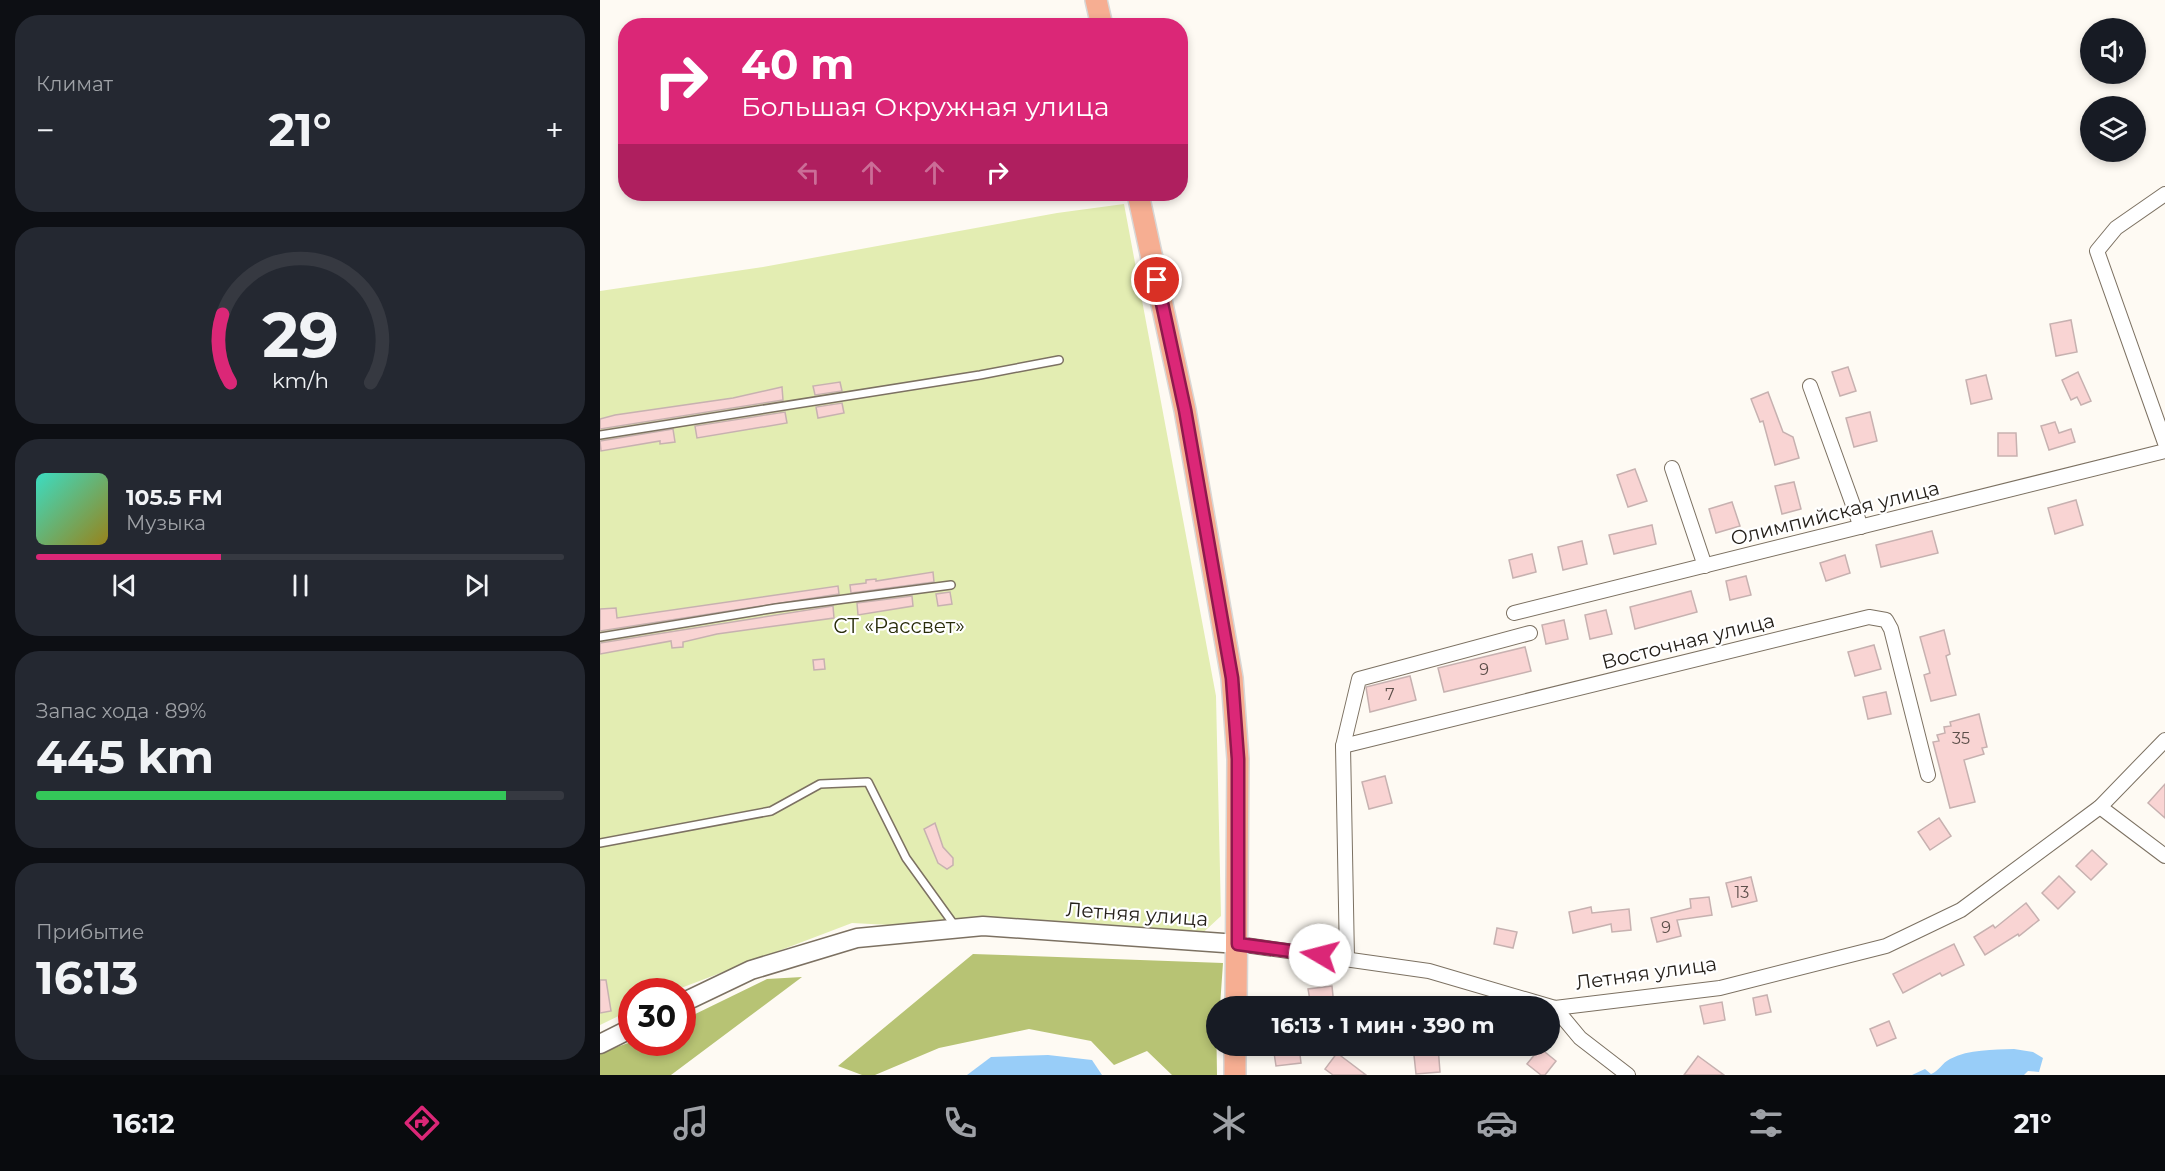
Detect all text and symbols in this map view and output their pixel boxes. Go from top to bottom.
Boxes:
map controls [2080,18,2146,162]
button: sound [2080,18,2146,84]
text: 40 m [741,38,854,90]
icon: right [642,42,720,120]
text: Климат [36,72,113,96]
text: Большая Окружная улица [741,90,1110,123]
button: layers [2080,96,2146,162]
text: 21° [268,102,332,157]
text: − [36,110,55,150]
text: + [545,110,564,150]
icon: left [792,156,825,189]
icon: ahead [855,156,888,189]
icon: ahead [918,156,951,189]
icon: right [981,156,1014,189]
pin [1131,254,1182,305]
icon: arrive [1140,263,1173,296]
text: 29 [262,297,338,373]
text: km/h [271,367,329,393]
street label: Олимпийская улица [1728,475,1942,551]
text: 105.5 FM [126,484,223,511]
text: Музыка [126,511,206,535]
icon: previous [108,569,141,602]
icon: pause [284,569,317,602]
icon: next [460,569,493,602]
street label: Восточная улица [1599,608,1777,674]
park label: СТ «Рассвет» [833,614,965,638]
house number: 9 [1479,660,1489,679]
house number: 7 [1385,685,1395,704]
text: Запас хода · 89% [36,699,206,723]
text: 445 km [36,729,214,784]
house number: 35 [1952,729,1970,748]
house number: 13 [1735,883,1749,902]
street label: Летняя улица [1065,897,1209,931]
house number: 9 [1661,918,1671,937]
text: Прибытие [36,920,144,944]
position arrow [1288,923,1352,987]
text: 16:13 [36,950,138,1005]
street label: Летняя улица [1574,951,1718,995]
speed limit sign: 30 [618,978,696,1056]
text: 16:13 · 1 мин · 390 m [1271,1012,1495,1039]
icon: directions [401,1102,443,1144]
icon: music [670,1102,712,1144]
icon: phone [939,1102,981,1144]
icon: climate [1208,1102,1250,1144]
icon: car [1476,1102,1518,1144]
icon: filters [1745,1102,1787,1144]
text: 16:12 [113,1107,175,1140]
text: 21° [2014,1107,2052,1140]

